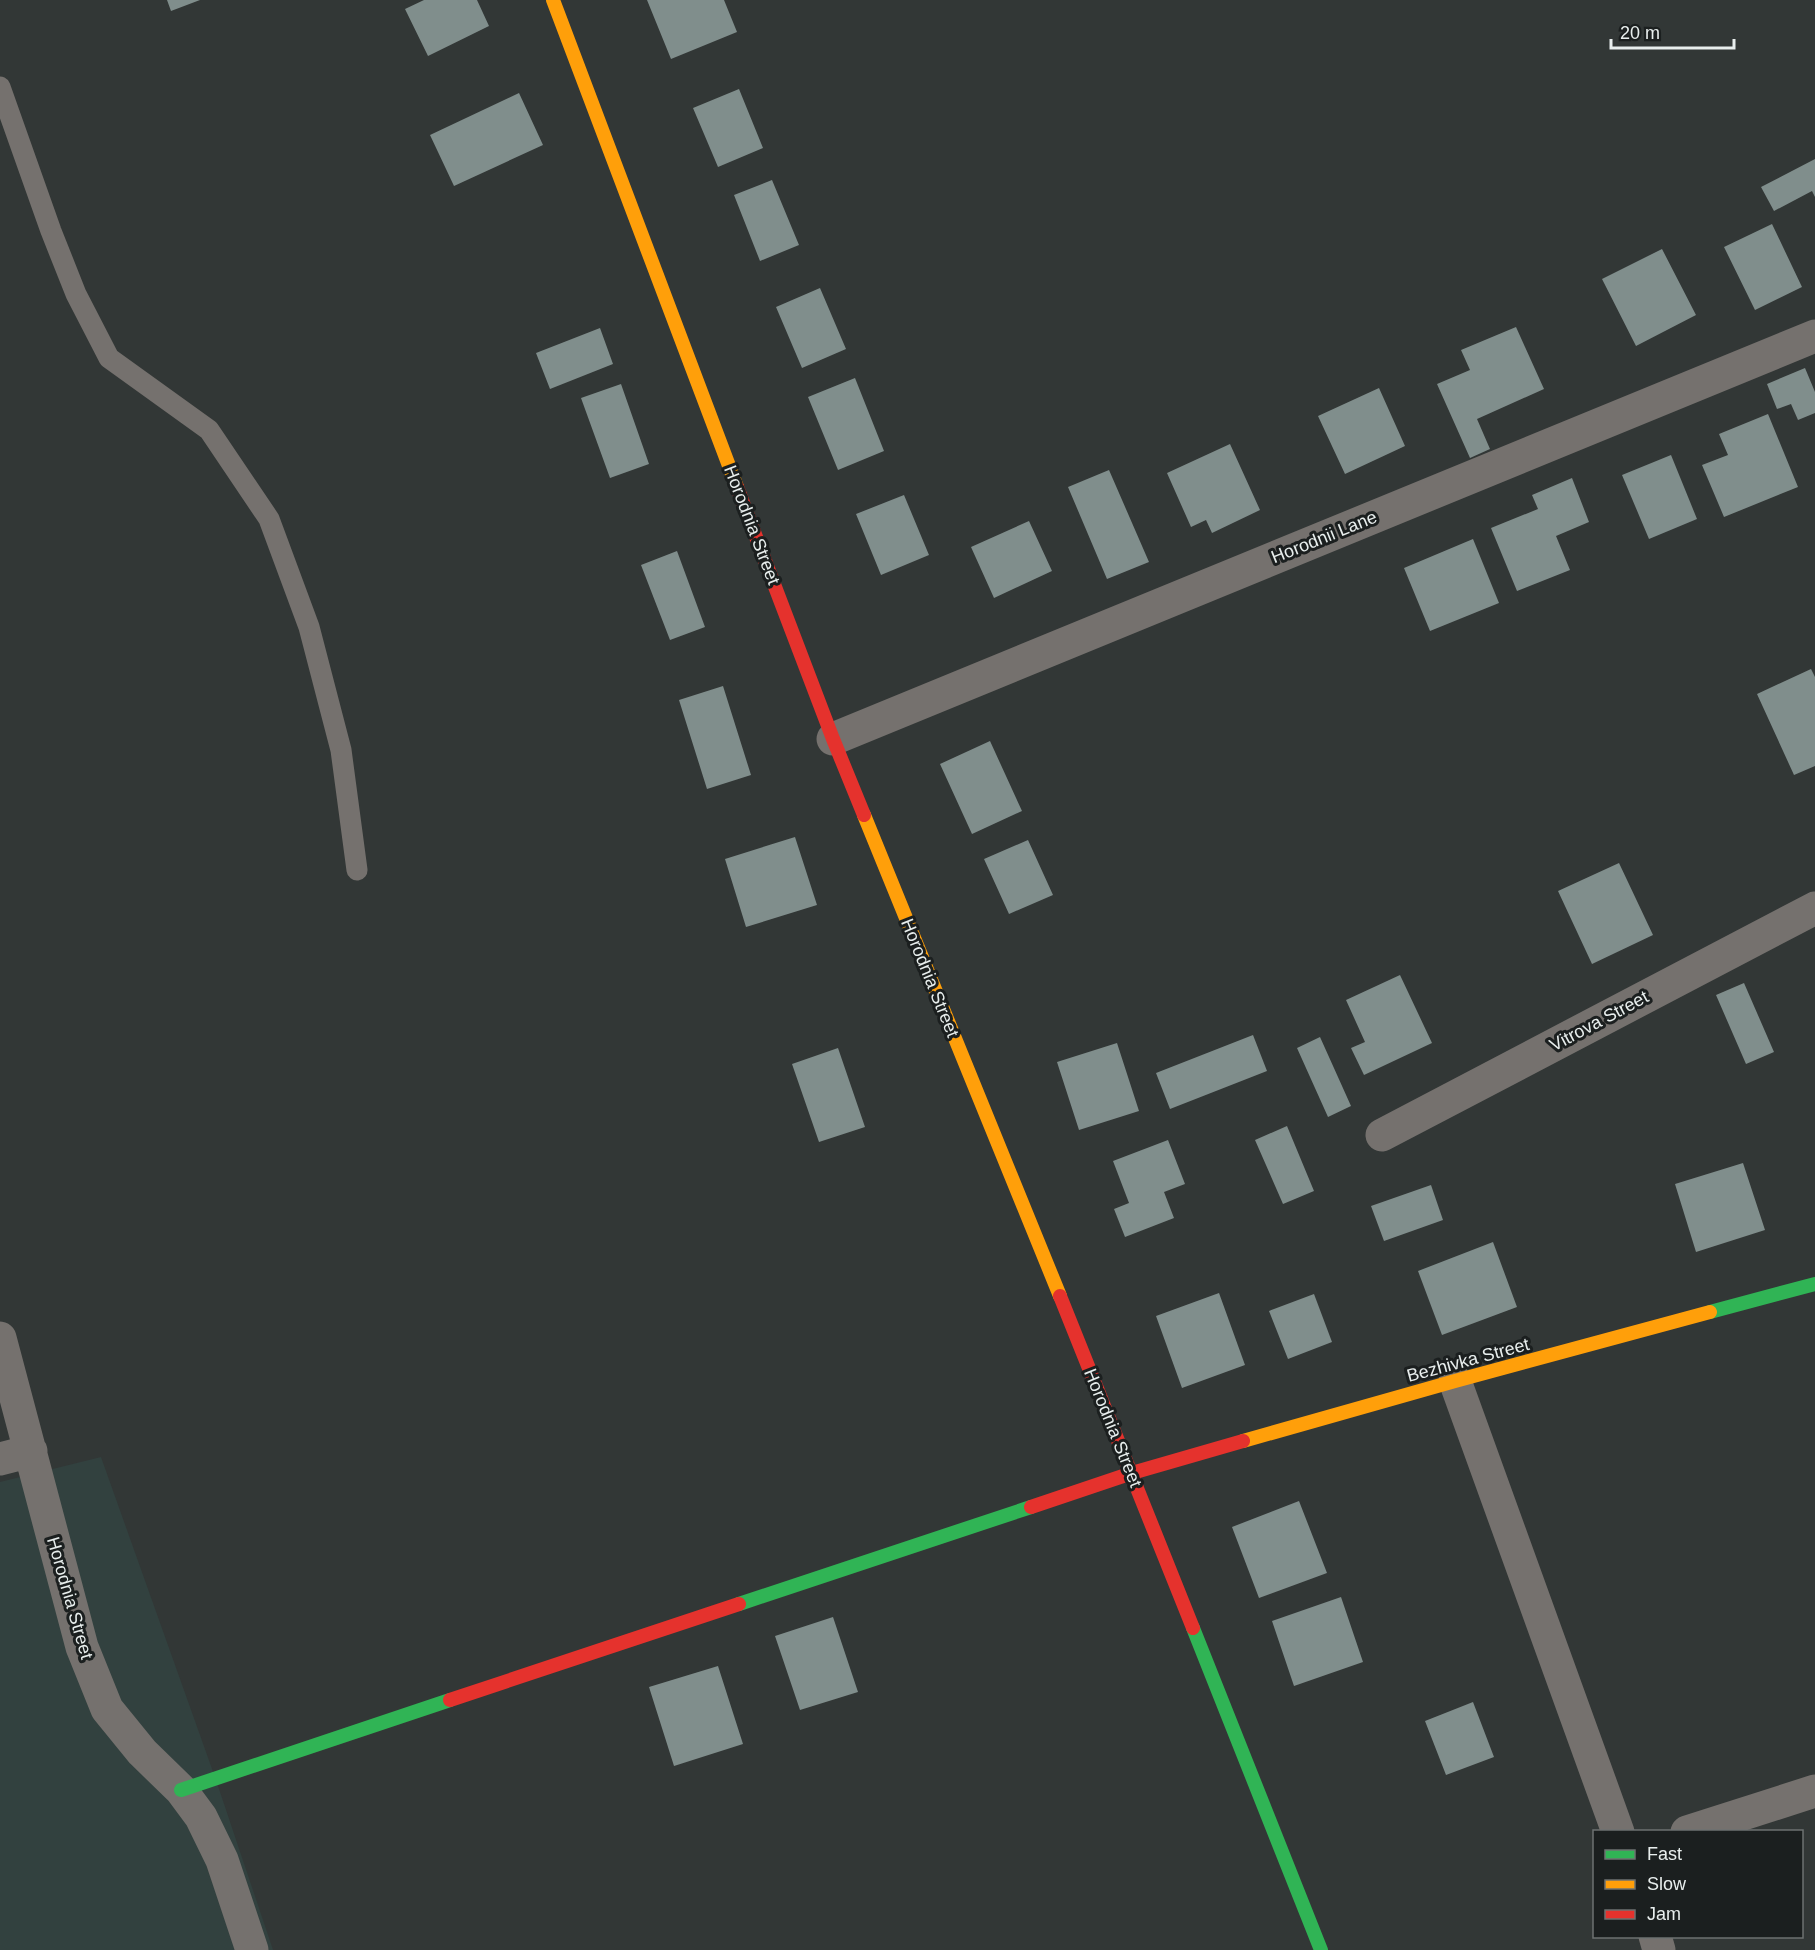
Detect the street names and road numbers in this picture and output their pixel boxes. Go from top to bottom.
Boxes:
street label: Horodnia Street [720,463,784,587]
street label: Horodnii Lane [1268,507,1380,567]
street label: Horodnia Street [897,916,963,1040]
street label: Vitrova Street [1546,987,1652,1055]
street label: Bezhivka Street [1405,1334,1531,1386]
street label: Horodnia Street [1080,1366,1146,1490]
street label: Horodnia Street [43,1535,97,1661]

